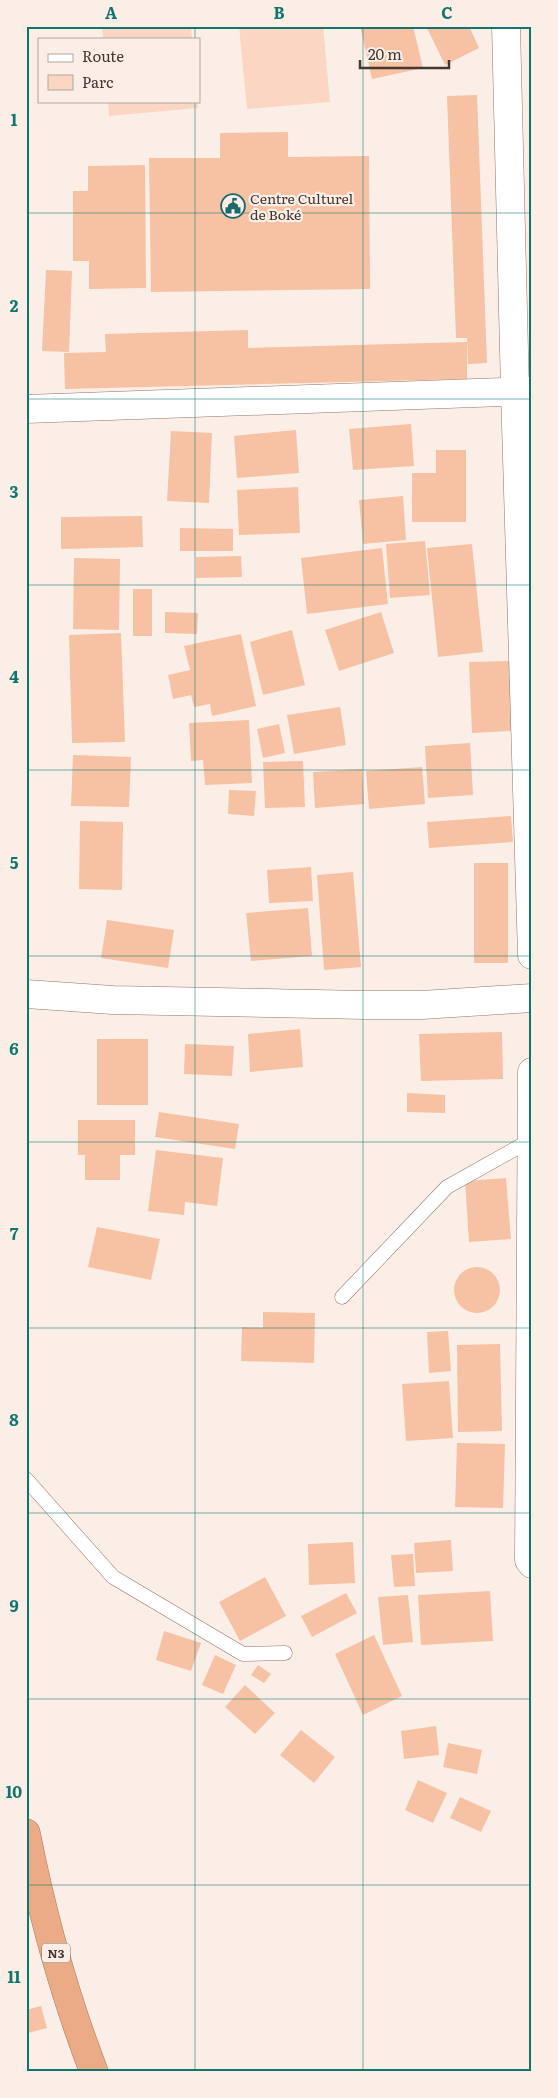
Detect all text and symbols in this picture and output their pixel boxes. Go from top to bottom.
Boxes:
text: A [105,0,117,24]
text: B [273,0,285,24]
text: C [441,0,453,24]
legend [38,38,200,102]
scale bar [360,38,449,70]
text: 20 m [368,42,402,65]
text: Route [82,44,124,67]
text: Parc [82,70,114,93]
text: 1 [11,107,18,131]
place label: Centre Culturel de Boké [250,188,354,224]
public building icon: Centre Culturel de Boké [220,193,246,219]
text: 2 [10,293,19,317]
text: 3 [10,479,19,503]
text: 4 [9,664,19,688]
text: 5 [10,850,19,874]
text: 6 [9,1036,19,1060]
text: 7 [10,1221,19,1245]
text: 8 [9,1407,19,1431]
text: 9 [9,1593,19,1617]
text: 10 [6,1779,22,1803]
road number: N3 [42,1944,70,1962]
text: 11 [7,1964,21,1988]

